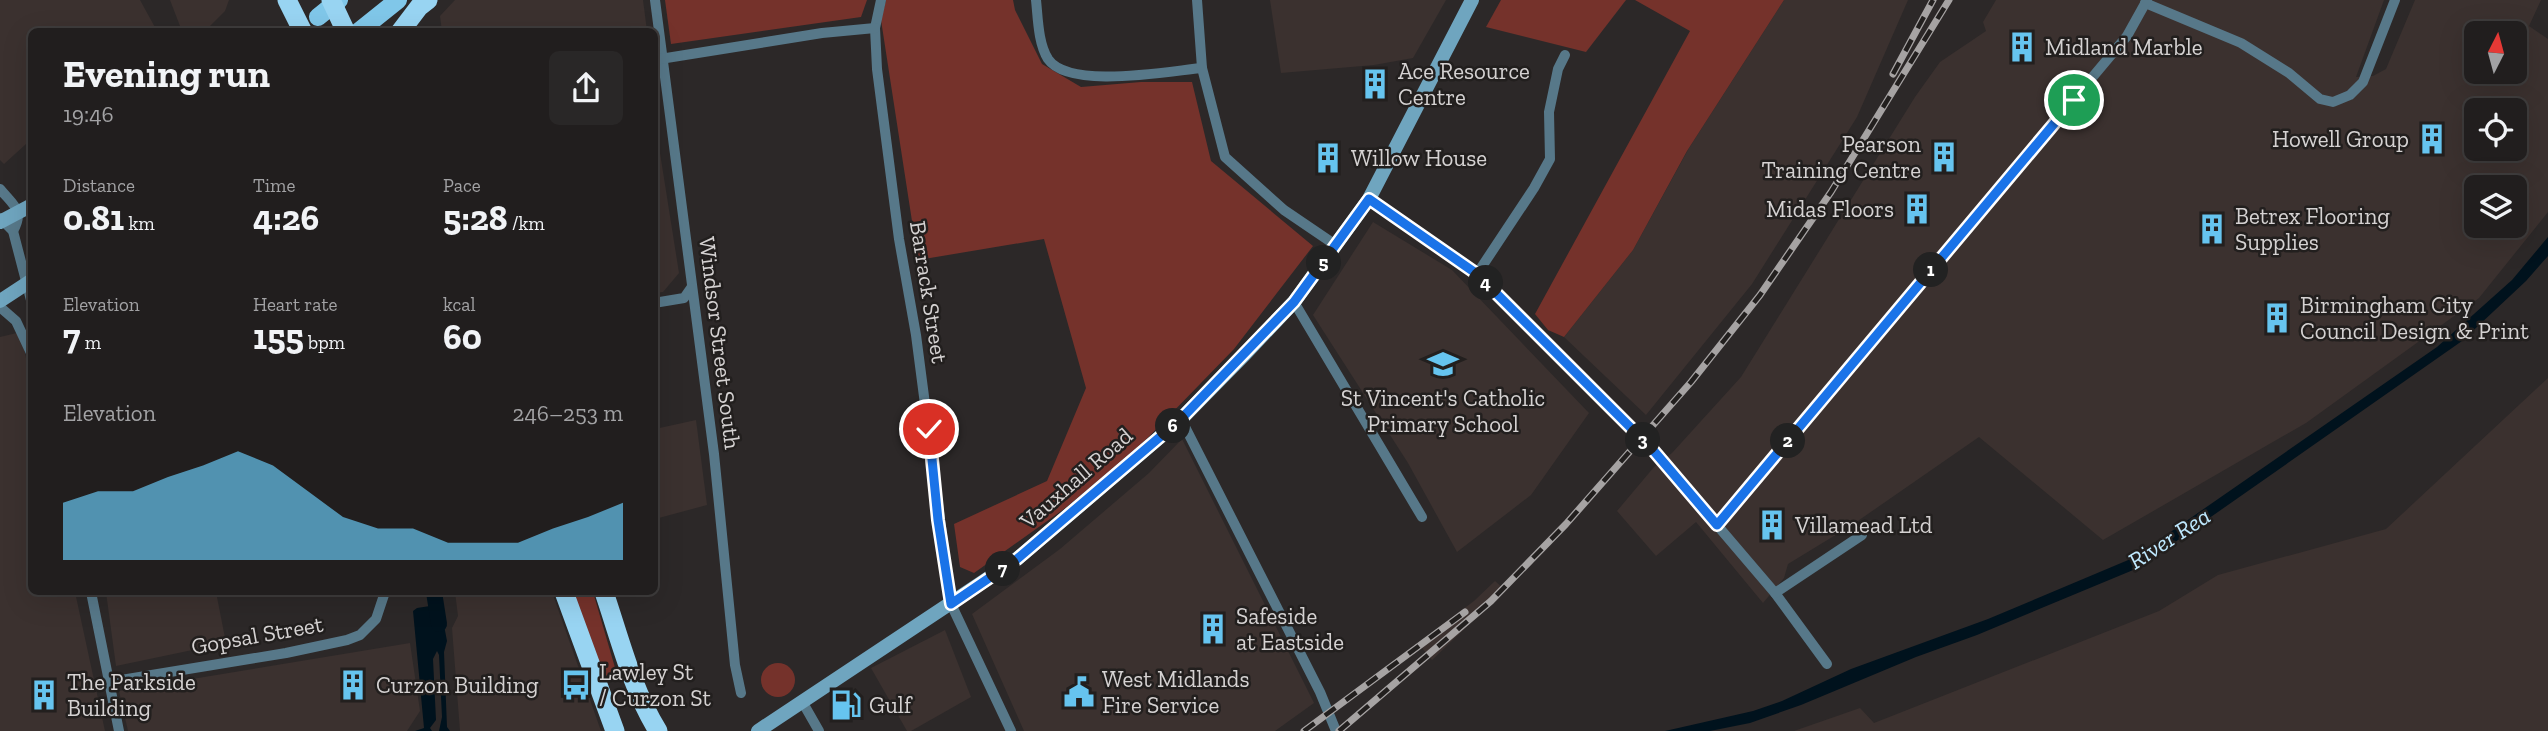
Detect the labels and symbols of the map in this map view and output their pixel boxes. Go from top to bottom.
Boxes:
north arrow [2464,21,2527,84]
building icon: Midland Marble [2005,30,2039,64]
place label: Midland Marble [2045,33,2203,61]
place label: Ace Resource Centre [1398,57,1530,111]
building icon: Ace Resource Centre [1358,67,1392,101]
pin [2044,70,2104,130]
building icon: Howell Group [2415,122,2449,156]
place label: Howell Group [2272,125,2409,153]
place label: Pearson Training Centre [1761,130,1921,184]
building icon: Pearson Training Centre [1927,140,1961,174]
building icon: Willow House [1311,141,1345,175]
place label: Willow House [1351,144,1487,172]
building icon: Midas Floors [1900,192,1934,226]
place label: Midas Floors [1766,195,1894,223]
place label: Betrex Flooring Supplies [2235,202,2390,256]
building icon: Betrex Flooring Supplies [2195,212,2229,246]
street label: Barrack Street [904,219,954,366]
street label: Windsor Street South [693,235,747,451]
pin: 5 [1306,246,1342,280]
pin: 1 [1913,252,1948,288]
pin: 4 [1468,266,1504,300]
place label: Birmingham City Council Design & Print [2300,291,2529,345]
building icon: Birmingham City Council Design & Print [2260,301,2294,335]
school or university icon: St Vincent's Catholic Primary School [1426,347,1460,381]
place label: St Vincent's Catholic Primary School [1341,384,1545,438]
pin [899,399,959,459]
pin: 6 [1156,408,1190,444]
street label: Vauxhall Road [1013,421,1138,535]
pin: 3 [1626,422,1660,458]
pin: 2 [1770,424,1806,458]
water label: River Rea [2123,501,2215,575]
building icon: Villamead Ltd [1755,508,1789,542]
place label: Villamead Ltd [1794,511,1933,539]
pin: 7 [986,552,1020,586]
place label: Safeside at Eastside [1236,602,1344,656]
street label: Gopsal Street [189,610,326,660]
building icon: Safeside at Eastside [1196,612,1230,646]
place label: Lawley St / Curzon St [599,658,712,712]
place label: West Midlands Fire Service [1102,665,1250,719]
place label: The Parkside Building [67,668,196,722]
building icon: Curzon Building [336,668,370,702]
bus stop icon: Lawley St / Curzon St [559,668,593,702]
place label: Curzon Building [376,671,539,699]
public building icon: West Midlands Fire Service [1062,675,1096,709]
building icon: The Parkside Building [27,678,61,712]
fuel station icon: Gulf [829,688,863,722]
place label: Gulf [869,691,913,719]

